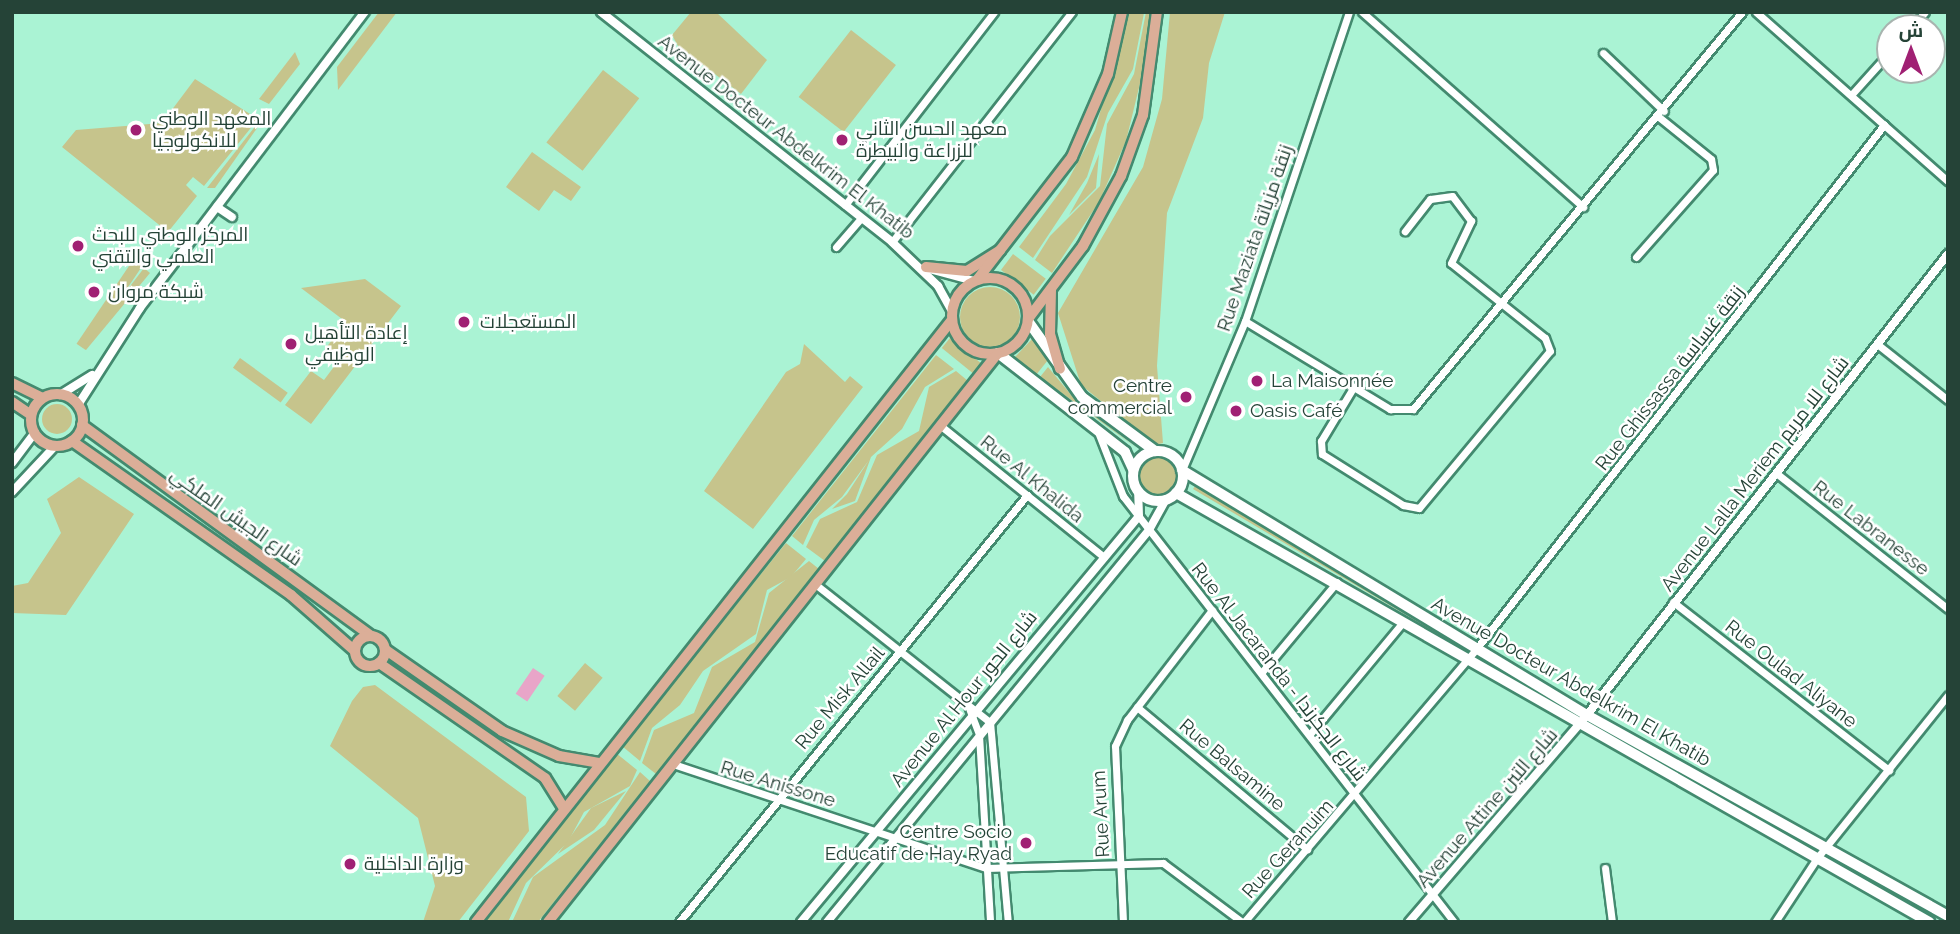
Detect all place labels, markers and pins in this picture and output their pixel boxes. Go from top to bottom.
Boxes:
place label: المعهد الوطني للانكولوجيا [152,108,271,152]
place label: معهد الحسن الثاني للزراعة والبيطرة [856,118,1007,162]
marker: المعهد الوطني للانكولوجيا [126,120,146,140]
marker: معهد الحسن الثاني للزراعة والبيطرة [834,132,850,148]
place label: المركز الوطني للبحث العلمي والتقني [92,224,248,268]
marker: المركز الوطني للبحث العلمي والتقني [70,238,86,254]
place label: شبكة مروان [108,281,204,303]
marker: شبكة مروان [86,284,102,300]
place label: المستعجلات [480,311,576,333]
marker: المستعجلات [454,312,474,332]
place label: إعادة التأهيل الوظيفي [305,322,408,366]
marker: إعادة التأهيل الوظيفي [283,336,299,352]
place label: La Maisonnée [1271,370,1393,392]
marker: La Maisonnée [1249,373,1265,389]
place label: Centre commercial [1068,375,1172,419]
marker: Centre commercial [1178,389,1194,405]
place label: Oasis Café [1250,400,1342,422]
marker: Oasis Café [1228,403,1244,419]
place label: Centre Socio Educatif de Hay Ryad [824,821,1012,865]
marker: Centre Socio Educatif de Hay Ryad [1018,835,1034,851]
place label: وزارة الداخلية [364,853,464,875]
marker: وزارة الداخلية [342,856,358,872]

